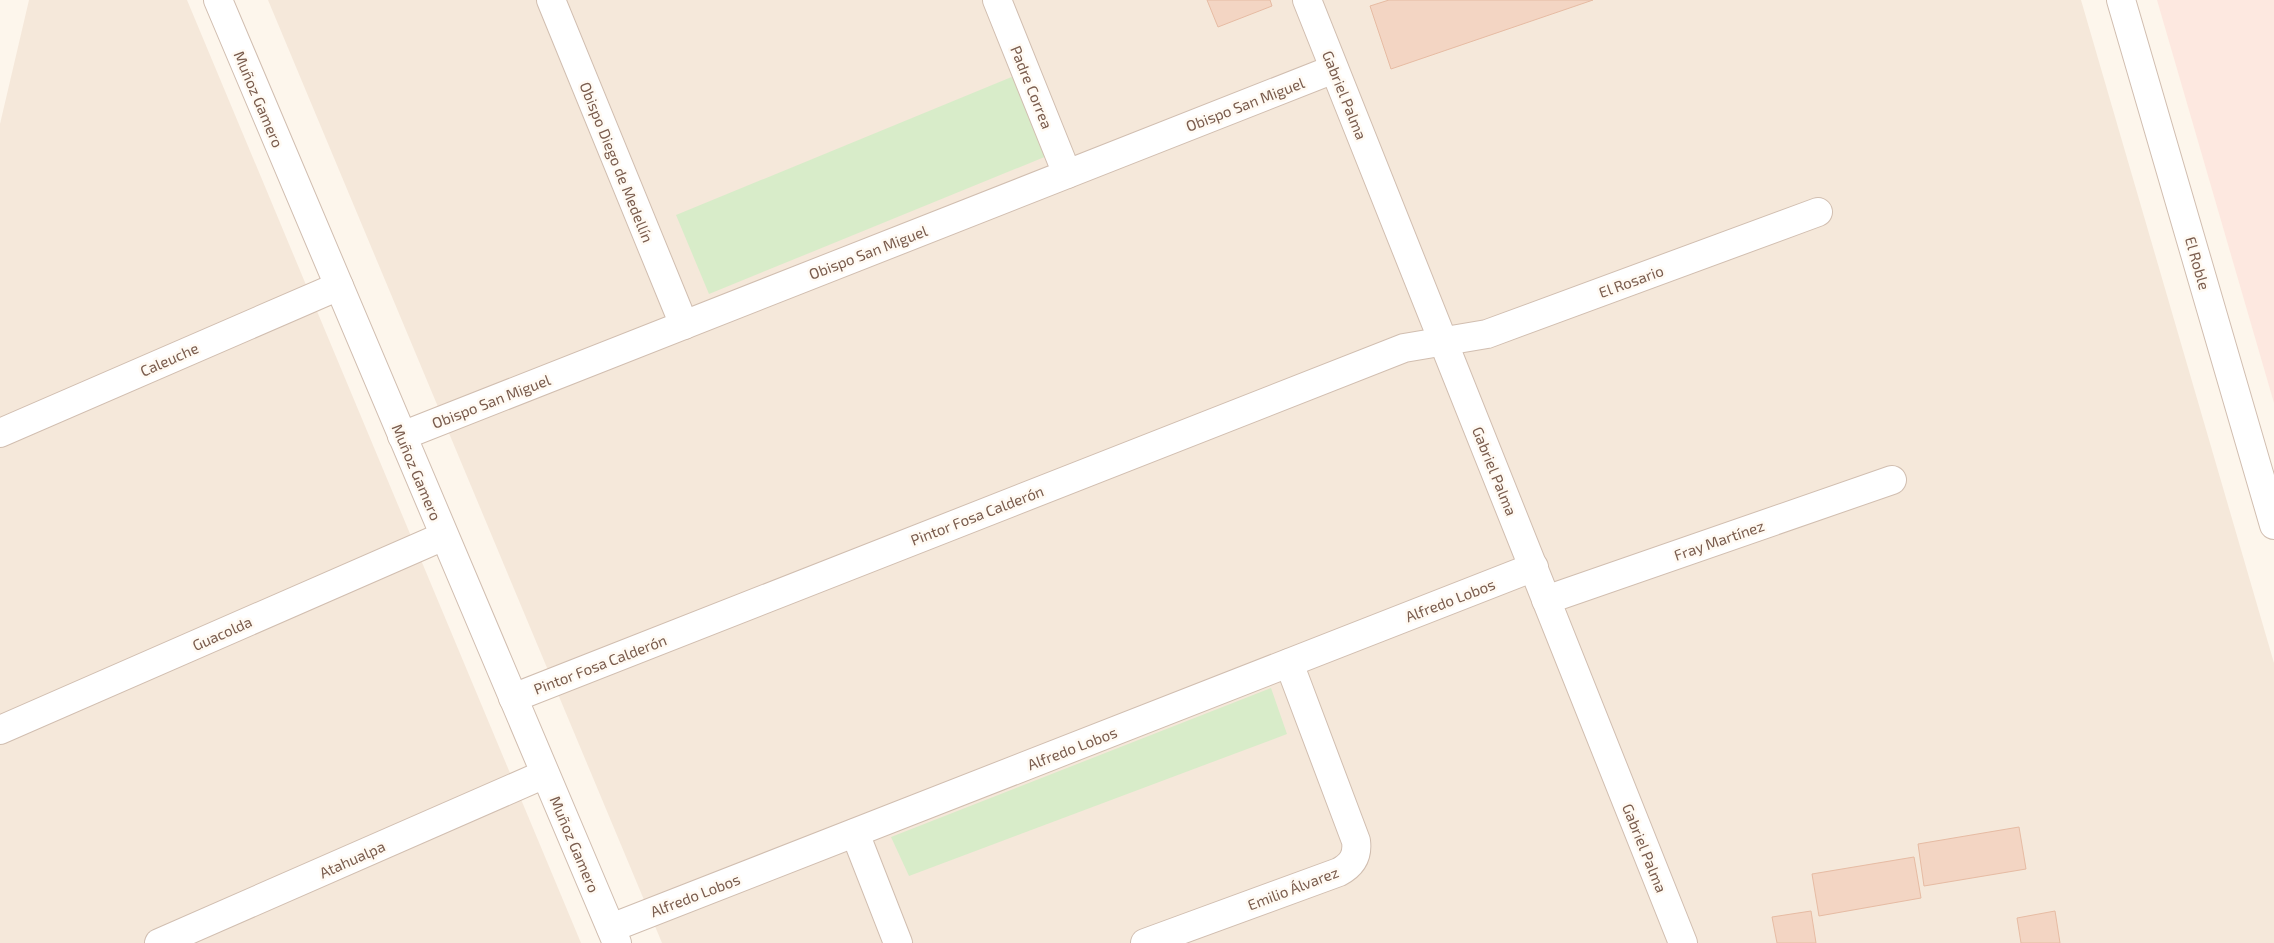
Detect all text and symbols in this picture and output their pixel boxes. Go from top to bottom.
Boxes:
street label: Padre Correa [1007,43,1057,131]
street label: Muñoz Gamero [231,48,287,150]
street label: Gabriel Palma [1319,48,1371,142]
street label: Obispo San Miguel [1183,73,1307,135]
street label: Obispo Diego de Medellín [577,79,657,245]
street label: Obispo San Miguel [806,221,930,283]
street label: El Roble [2182,234,2214,292]
street label: El Rosario [1596,261,1666,301]
street label: Caleuche [137,338,201,380]
street label: Obispo San Miguel [429,370,553,432]
street label: Muñoz Gamero [389,421,445,523]
street label: Gabriel Palma [1469,424,1521,518]
street label: Pintor Fosa Calderón [908,481,1046,549]
street label: Fray Martínez [1671,516,1767,564]
street label: Alfredo Lobos [1403,575,1497,625]
street label: Guacolda [189,612,255,654]
street label: Pintor Fosa Calderón [531,630,669,698]
street label: Alfredo Lobos [1025,723,1119,773]
street label: Muñoz Gamero [547,793,603,895]
street label: Gabriel Palma [1619,801,1671,895]
street label: Atahualpa [316,837,388,881]
street label: Emilio Álvarez [1245,862,1341,914]
street label: Alfredo Lobos [648,870,742,920]

